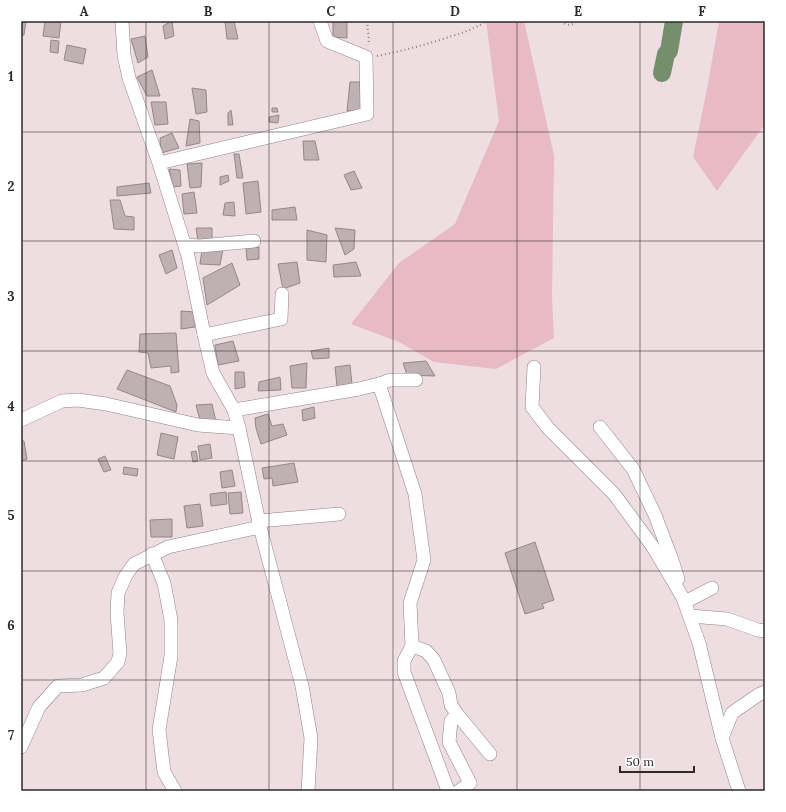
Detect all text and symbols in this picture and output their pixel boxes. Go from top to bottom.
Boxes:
text: A [80,3,89,20]
text: B [204,3,213,20]
text: C [327,3,336,20]
text: D [450,3,460,20]
text: E [574,3,582,20]
text: F [698,3,706,20]
text: 1 [8,68,14,85]
text: 2 [8,178,15,195]
text: 3 [7,288,15,305]
text: 4 [7,398,15,415]
text: 5 [7,507,15,524]
text: 6 [7,617,15,634]
text: 7 [8,727,14,744]
scale bar [620,748,694,774]
text: 50 m [626,754,654,769]

